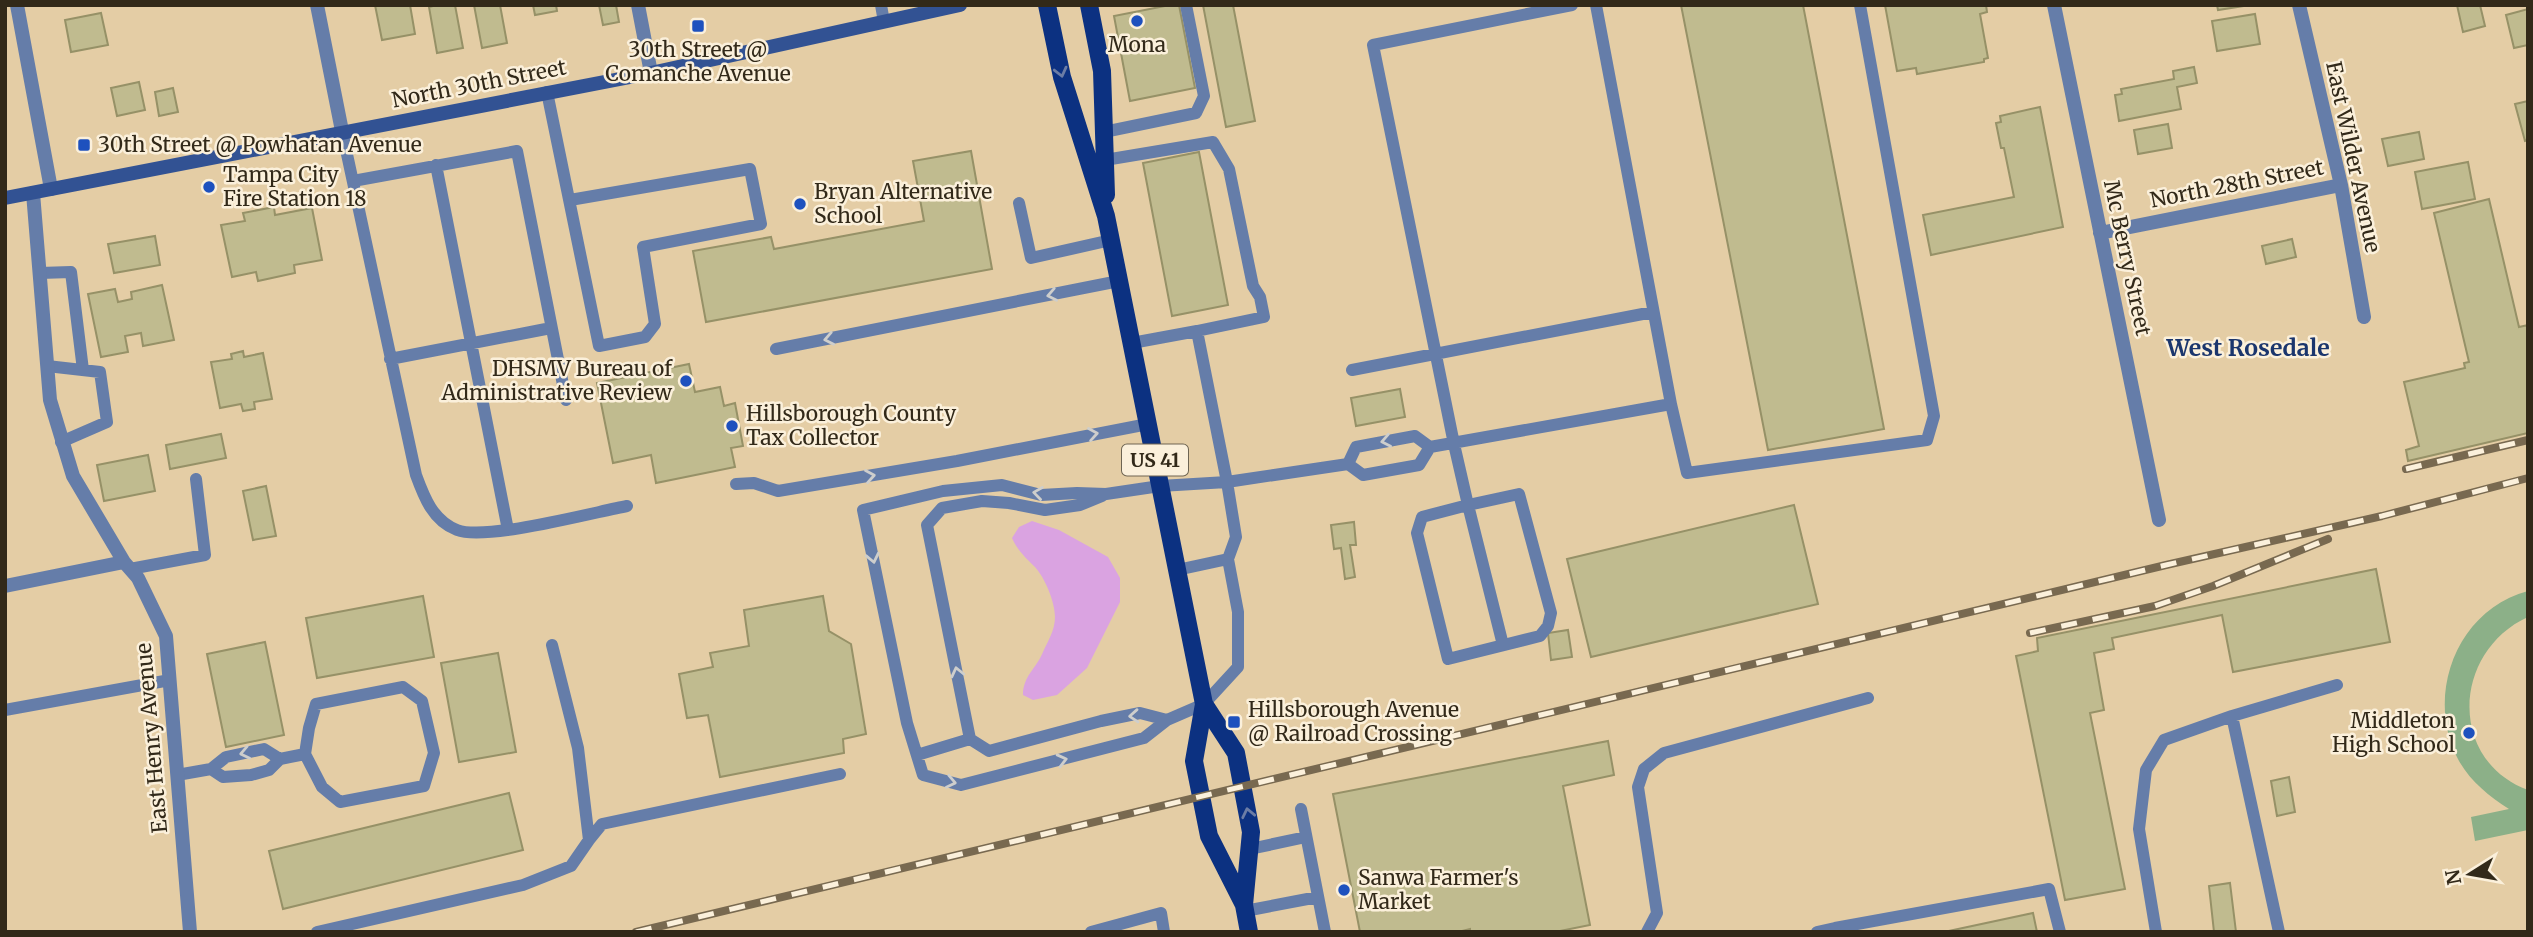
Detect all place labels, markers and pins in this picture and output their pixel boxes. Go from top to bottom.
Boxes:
marker: Mona [1129,13,1145,29]
marker: 30th Street @ Comanche Avenue [690,18,706,34]
place label: Mona [1108,31,1166,58]
place label: 30th Street @ Comanche Avenue [605,36,791,87]
place label: 30th Street @ Powhatan Avenue [98,131,422,158]
marker: 30th Street @ Powhatan Avenue [76,137,92,153]
place label: Tampa City Fire Station 18 [223,161,367,212]
place label: Bryan Alternative School [814,178,992,229]
marker: Tampa City Fire Station 18 [201,179,217,195]
marker: Bryan Alternative School [792,196,808,212]
place label: DHSMV Bureau of Administrative Review [441,355,673,406]
marker: DHSMV Bureau of Administrative Review [678,373,694,389]
place label: Hillsborough County Tax Collector [746,400,957,451]
marker: Hillsborough County Tax Collector [724,418,740,434]
place label: Hillsborough Avenue @ Railroad Crossing [1248,696,1459,747]
place label: Middleton High School [2332,707,2455,758]
marker: Hillsborough Avenue @ Railroad Crossing [1226,714,1242,730]
marker: Middleton High School [2461,725,2477,741]
place label: Sanwa Farmer's Market [1358,864,1519,915]
marker: Sanwa Farmer's Market [1336,882,1352,898]

